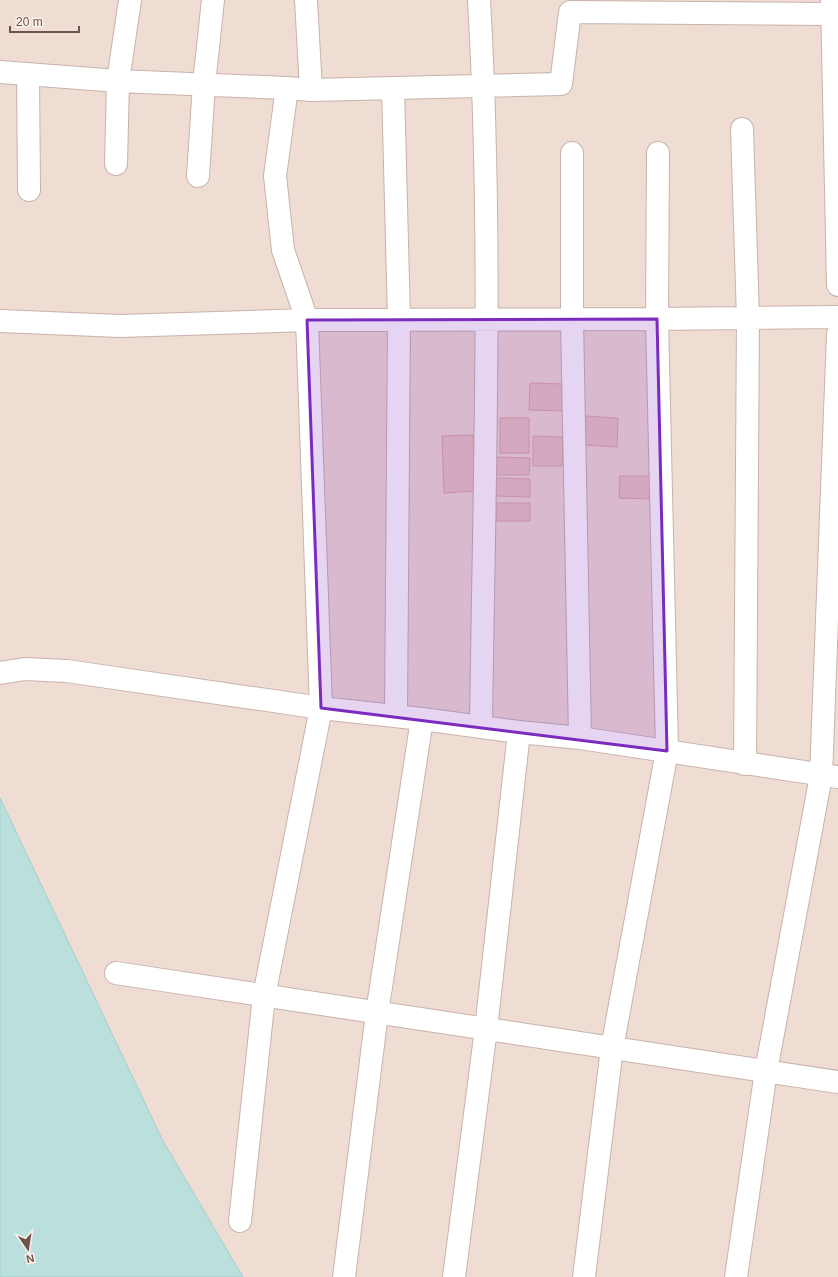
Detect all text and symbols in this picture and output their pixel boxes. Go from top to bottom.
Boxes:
scale bar [10,8,79,34]
text: 20 m [16,15,43,29]
north arrow [8,1229,48,1269]
text: N [25,1252,35,1265]

